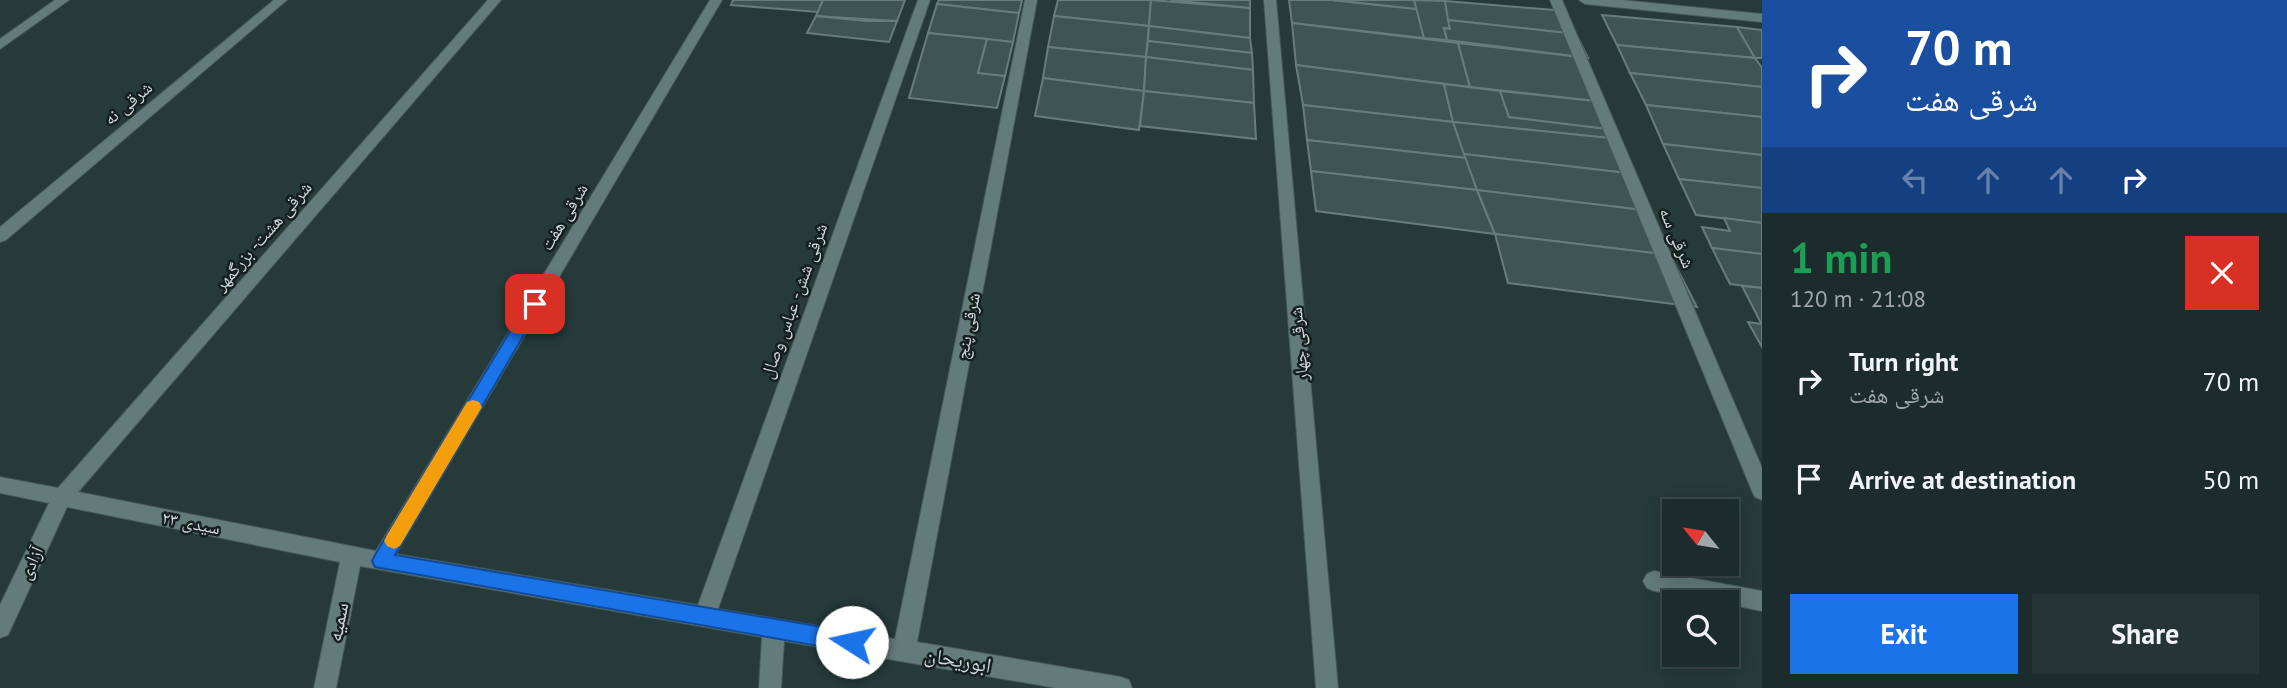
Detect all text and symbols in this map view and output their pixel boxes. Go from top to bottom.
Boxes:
text: 70 m [1905,15,2012,79]
icon: right [1790,28,1881,119]
street label: شرقی نه [98,76,157,130]
text: شرقی هفت [1905,78,2038,120]
icon: left [1896,161,1934,199]
icon: ahead [1969,161,2007,199]
icon: ahead [2042,161,2080,199]
icon: right [2115,161,2153,199]
street label: شرقی هشت- بزرگمهر [208,176,316,296]
street label: شرقی هفت [534,179,593,255]
street label: شرقی سه [1654,204,1701,272]
street label: شرقی شش- عباس وصال [755,220,832,382]
text: 1 min [1790,230,1892,285]
button: close [2185,236,2259,310]
pin [505,274,565,334]
text: 120 m · 21:08 [1790,284,1926,313]
icon: arrive [516,285,554,323]
street label: شرقی پنج [950,291,986,361]
street label: شرقی چهار [1284,306,1313,383]
text: Turn right [1849,345,1958,378]
icon: right [1790,362,1828,400]
text: 70 m [2203,365,2259,398]
text: شرقی هفت [1849,380,1944,409]
icon: arrive [1790,460,1828,498]
text: Arrive at destination [1849,463,2076,496]
text: 50 m [2203,463,2259,496]
north arrow [1662,499,1740,576]
map controls [1662,499,1739,667]
street label: سیدی ۲۳ [160,506,222,539]
street label: آزادی [13,542,48,583]
button: search [1662,590,1739,667]
button: Exit [1790,594,2018,674]
button: Share [2032,594,2259,674]
street label: سمیه [320,600,355,644]
position arrow [815,605,889,679]
street label: ابوریحان [922,640,994,679]

